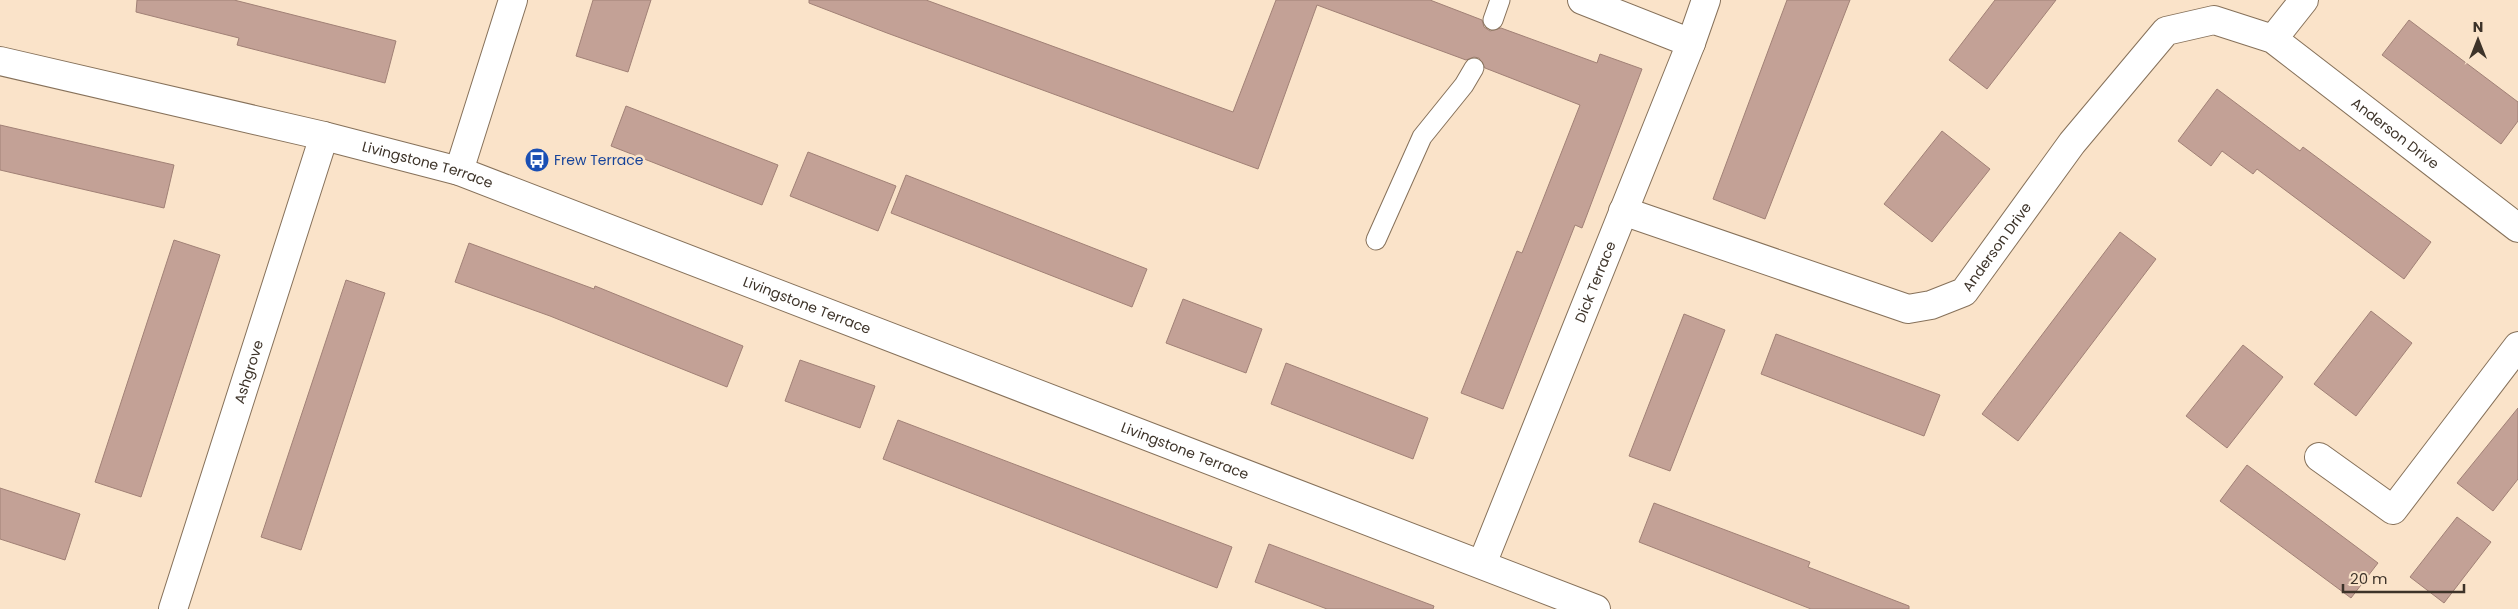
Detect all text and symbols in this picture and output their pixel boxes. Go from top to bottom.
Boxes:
north arrow [2453,15,2503,65]
text: N [2473,17,2483,37]
street label: Anderson Drive [2347,93,2443,174]
street label: Livingstone Terrace [360,136,496,193]
bus stop icon: Frew Terrace [524,147,550,173]
place label: Frew Terrace [554,150,644,170]
street label: Anderson Drive [1958,198,2036,296]
street label: Dick Terrace [1570,238,1621,326]
street label: Livingstone Terrace [740,271,874,339]
street label: Ashgrove [229,337,268,406]
street label: Livingstone Terrace [1118,417,1252,484]
scale bar [2343,562,2464,594]
text: 20 m [2350,568,2388,589]

